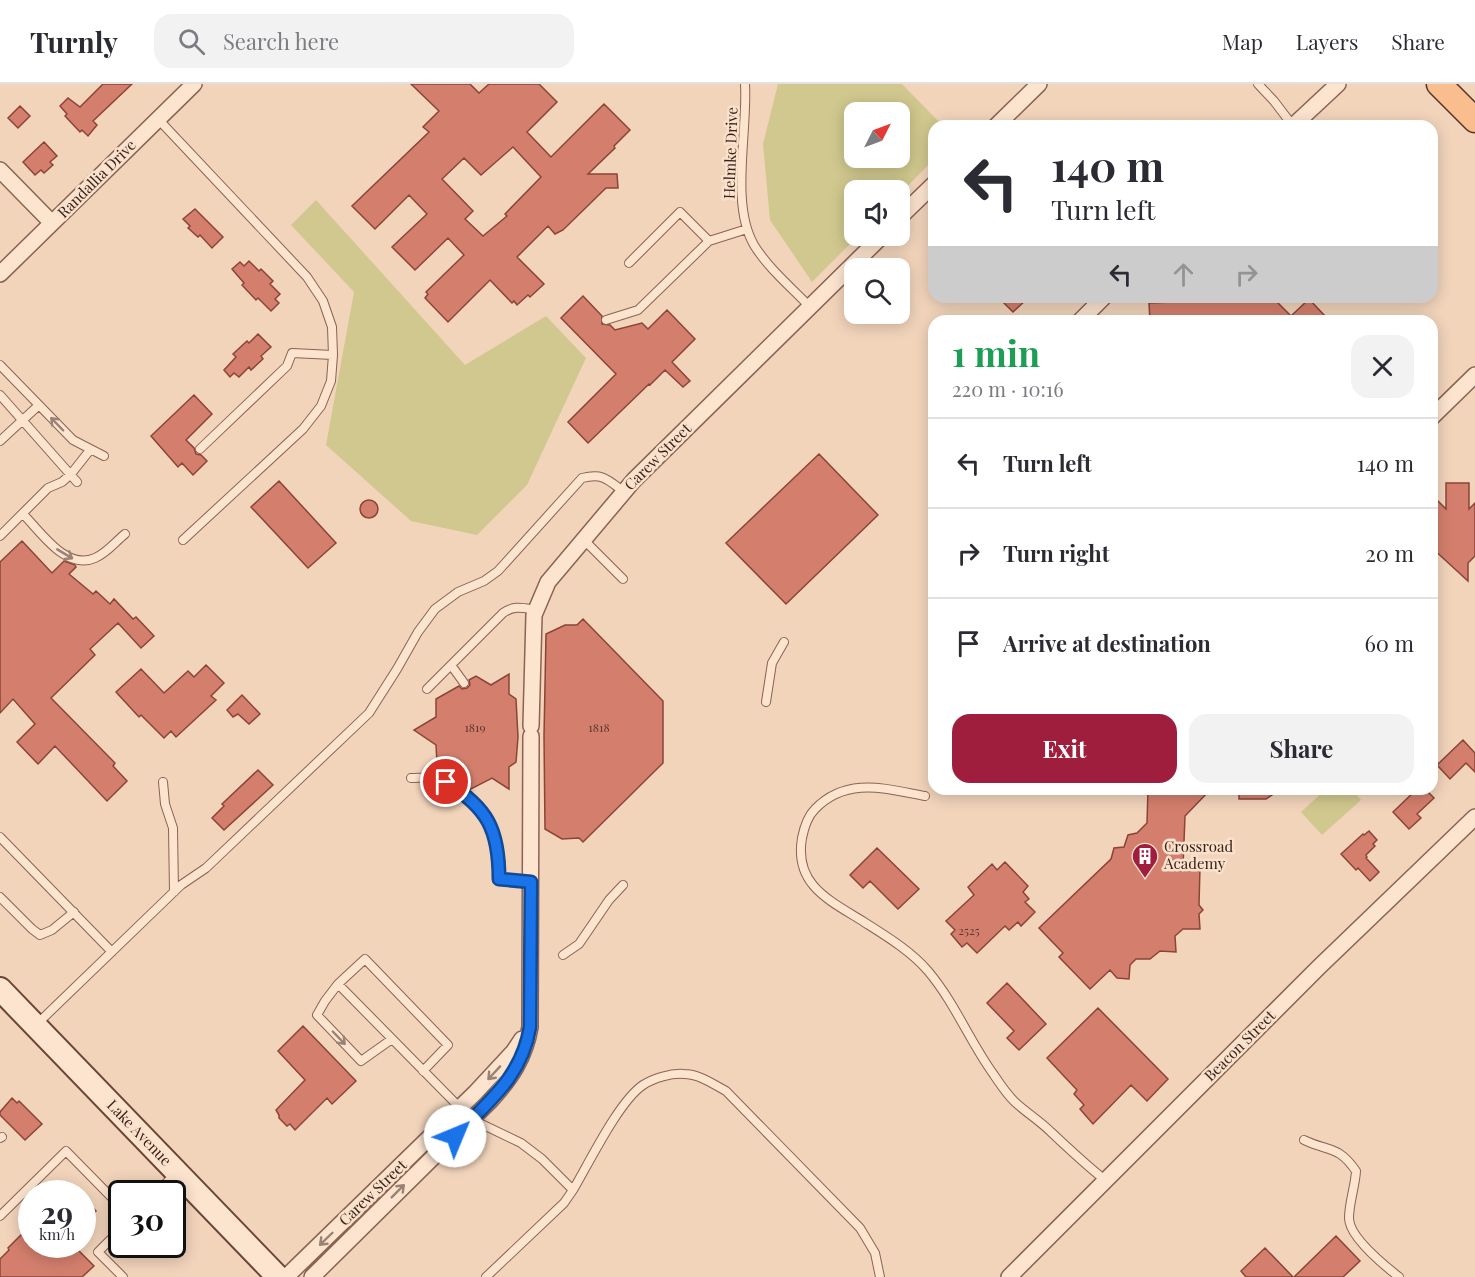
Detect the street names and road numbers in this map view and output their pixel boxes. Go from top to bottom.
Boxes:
street label: Helmke Drive [718,107,742,199]
street label: Randallia Drive [53,135,140,222]
street label: Carew Street [620,418,696,494]
street label: Beacon Street [1199,1005,1280,1085]
street label: Lake Avenue [103,1095,176,1170]
street label: Carew Street [334,1154,411,1230]

